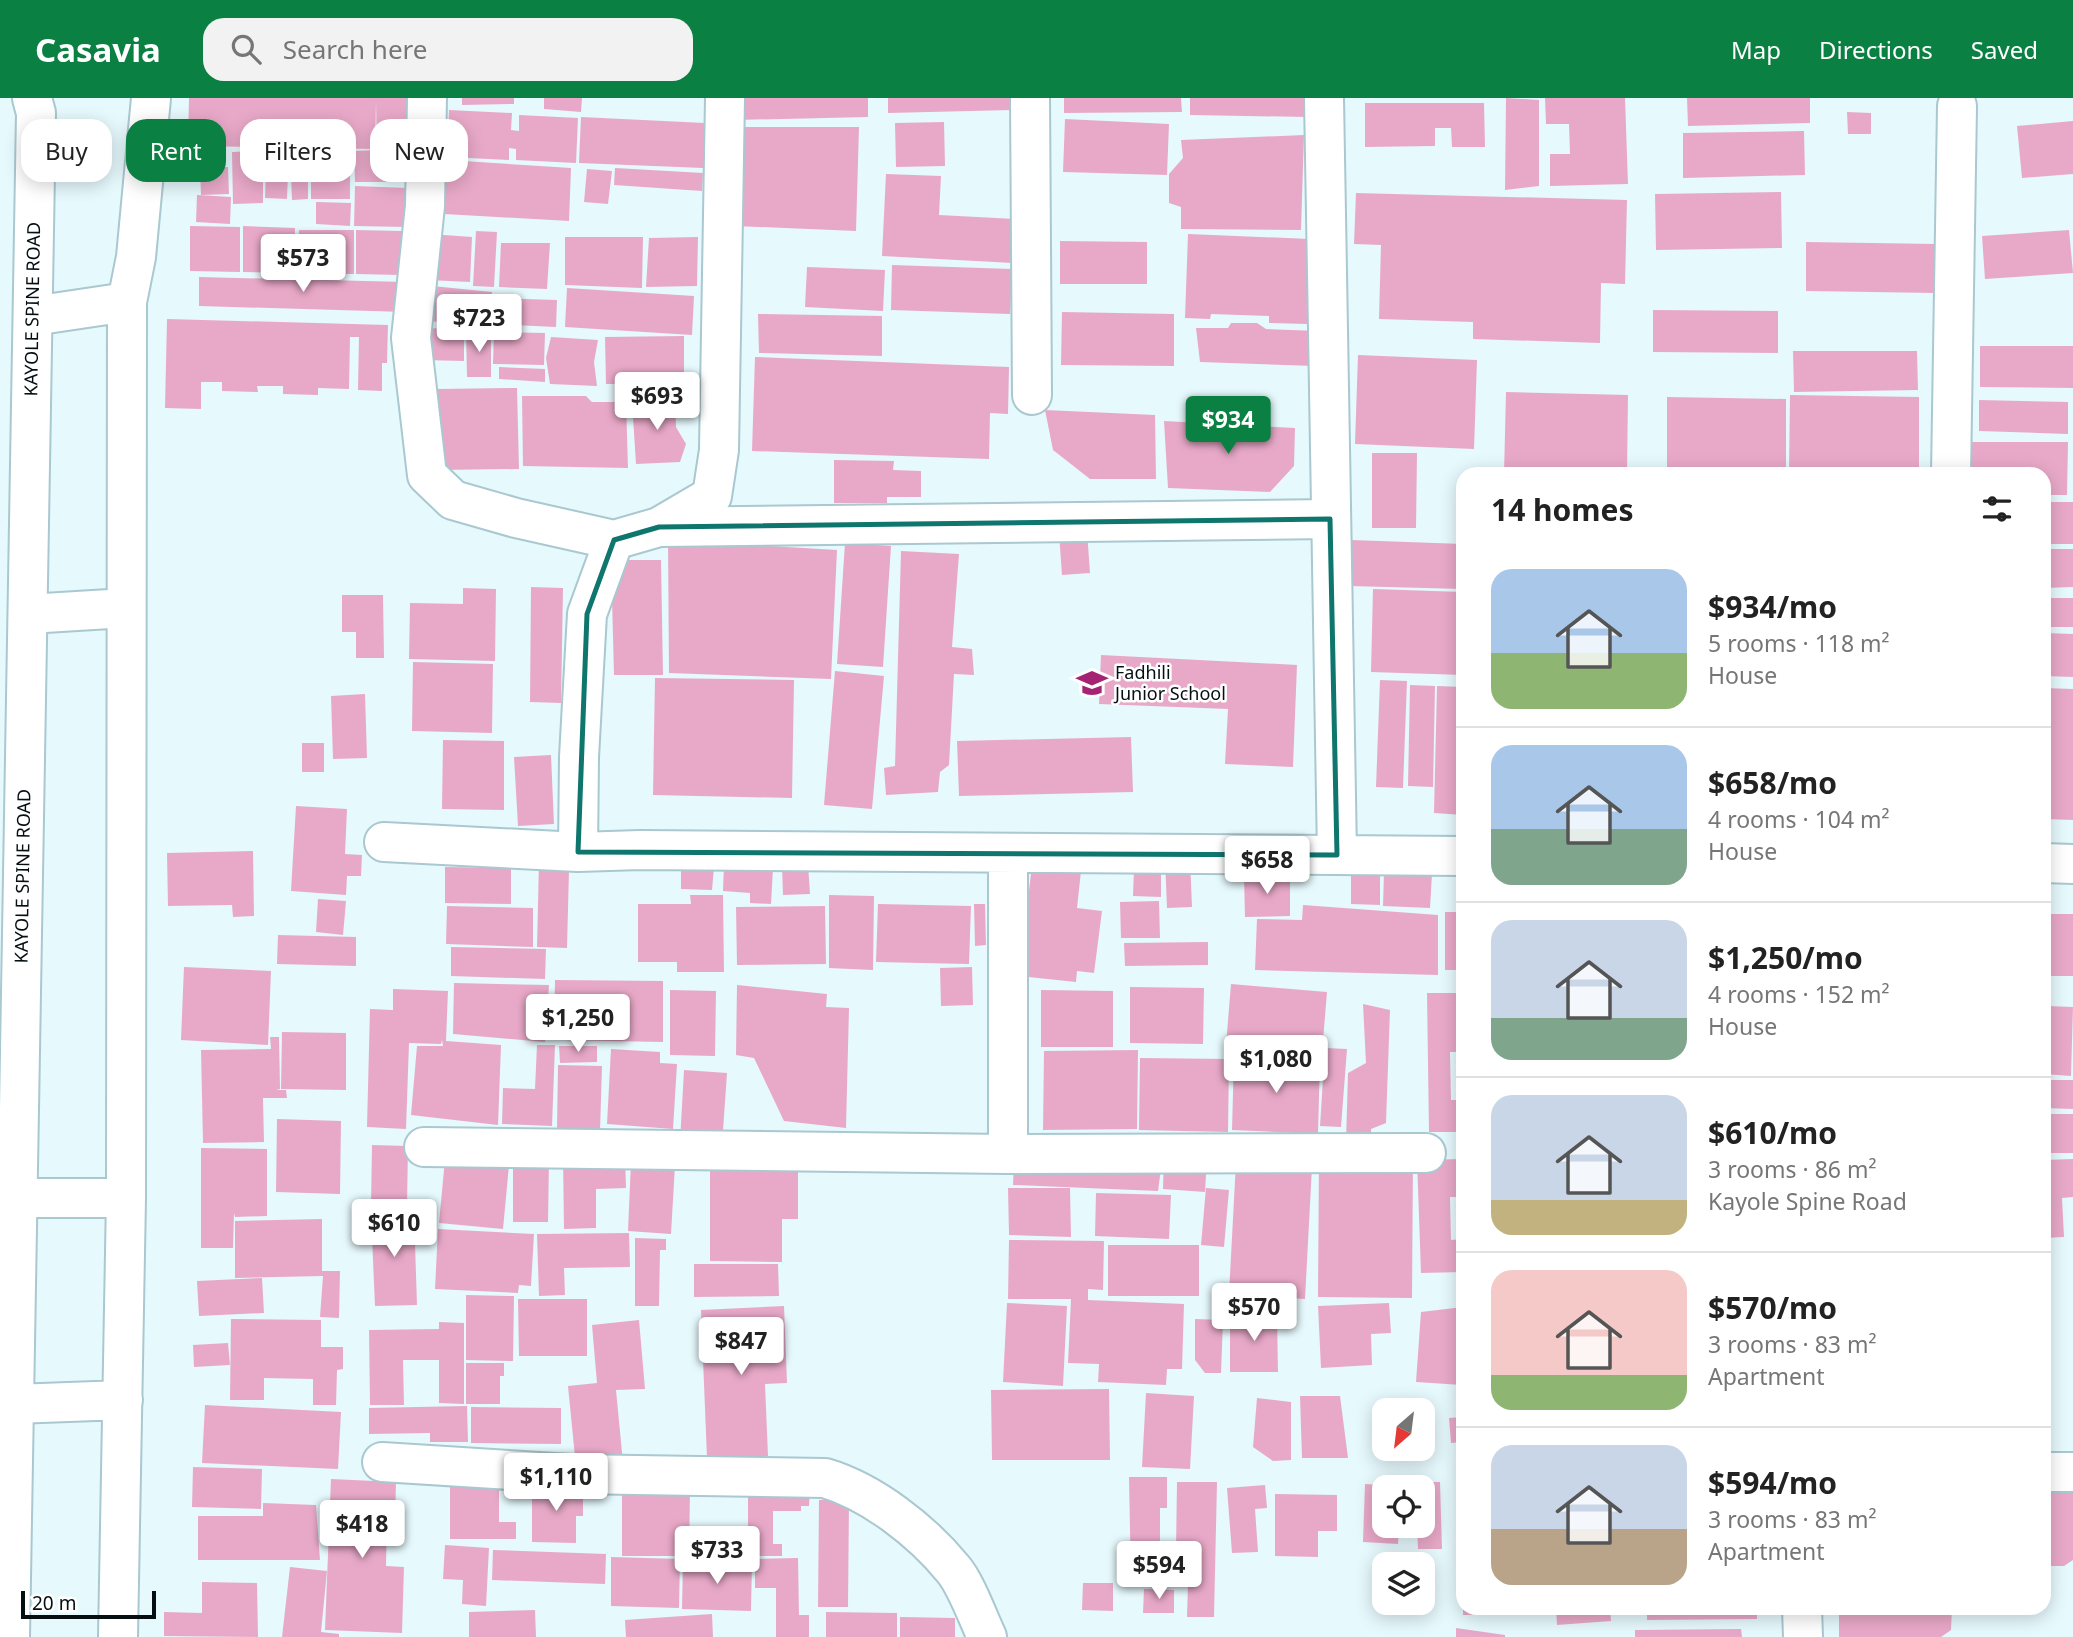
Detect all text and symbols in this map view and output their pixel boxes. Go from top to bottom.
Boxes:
search box [203,18,693,81]
text: Casavia [35,27,161,72]
icon: search [227,30,265,68]
text: Search here [283,31,427,67]
text: Map [1731,33,1781,66]
text: Directions [1819,33,1933,66]
text: Saved [1971,33,2038,66]
chip: Buy [21,119,112,182]
chip: Rent [126,119,226,182]
chip: Filters [240,119,356,182]
chip: New [370,119,468,182]
street label: KAYOLE SPINE ROAD [18,222,45,397]
pin: $573 [262,234,344,294]
text: $573 [277,241,329,273]
pin: $723 [438,294,520,354]
text: $723 [453,301,505,333]
pin: $693 [616,372,698,432]
text: $693 [631,379,683,411]
pin: $934 [1187,396,1269,456]
text: $934 [1202,403,1254,435]
text: 14 homes [1491,489,1634,530]
icon: filters [1978,490,2016,528]
text: $934/mo [1708,586,1837,627]
icon: home [1547,597,1631,681]
text: 5 rooms · 118 m² [1708,627,1890,659]
text: House [1708,659,1777,691]
place label: Fadhili Junior School [1113,660,1226,705]
school or university icon: Fadhili Junior School [1075,666,1109,700]
text: $658/mo [1708,762,1837,803]
icon: home [1547,773,1631,857]
street label: KAYOLE SPINE ROAD [8,789,35,964]
text: 4 rooms · 104 m² [1708,803,1890,835]
text: House [1708,835,1777,867]
pin: $658 [1226,836,1308,896]
text: $658 [1241,843,1293,875]
text: $1,250/mo [1708,937,1863,978]
icon: home [1547,948,1631,1032]
text: 4 rooms · 152 m² [1708,978,1890,1010]
pin: $1,250 [521,995,635,1054]
text: $1,250 [542,1001,614,1033]
text: House [1708,1010,1777,1042]
pin: $1,080 [1219,1035,1333,1095]
text: $1,080 [1240,1042,1312,1074]
text: $610/mo [1708,1112,1837,1153]
icon: home [1547,1123,1631,1207]
text: 3 rooms · 86 m² [1708,1153,1877,1185]
text: Kayole Spine Road [1708,1185,1907,1217]
pin: $610 [353,1200,435,1259]
text: $610 [368,1206,420,1238]
pin: $570 [1213,1284,1295,1343]
text: $570/mo [1708,1287,1837,1328]
text: $570 [1228,1290,1280,1322]
icon: home [1547,1298,1631,1382]
pin: $847 [700,1318,782,1377]
text: $847 [715,1324,767,1356]
text: 3 rooms · 83 m² [1708,1328,1877,1360]
text: Apartment [1708,1360,1825,1392]
north arrow [1372,1398,1435,1461]
map controls [1372,1398,1435,1615]
pin: $1,110 [499,1454,613,1513]
text: $1,110 [520,1460,592,1492]
text: $594/mo [1708,1462,1837,1503]
icon: home [1547,1473,1631,1557]
button: locate [1372,1475,1435,1538]
pin: $418 [321,1500,403,1560]
text: 3 rooms · 83 m² [1708,1503,1877,1535]
text: $418 [336,1507,388,1539]
pin: $733 [676,1526,758,1586]
text: $733 [691,1533,743,1565]
text: Apartment [1708,1535,1825,1567]
pin: $594 [1118,1542,1200,1601]
text: $594 [1133,1548,1185,1580]
button: layers [1372,1552,1435,1615]
scale bar [21,1588,156,1620]
text: 20 m [32,1590,76,1616]

